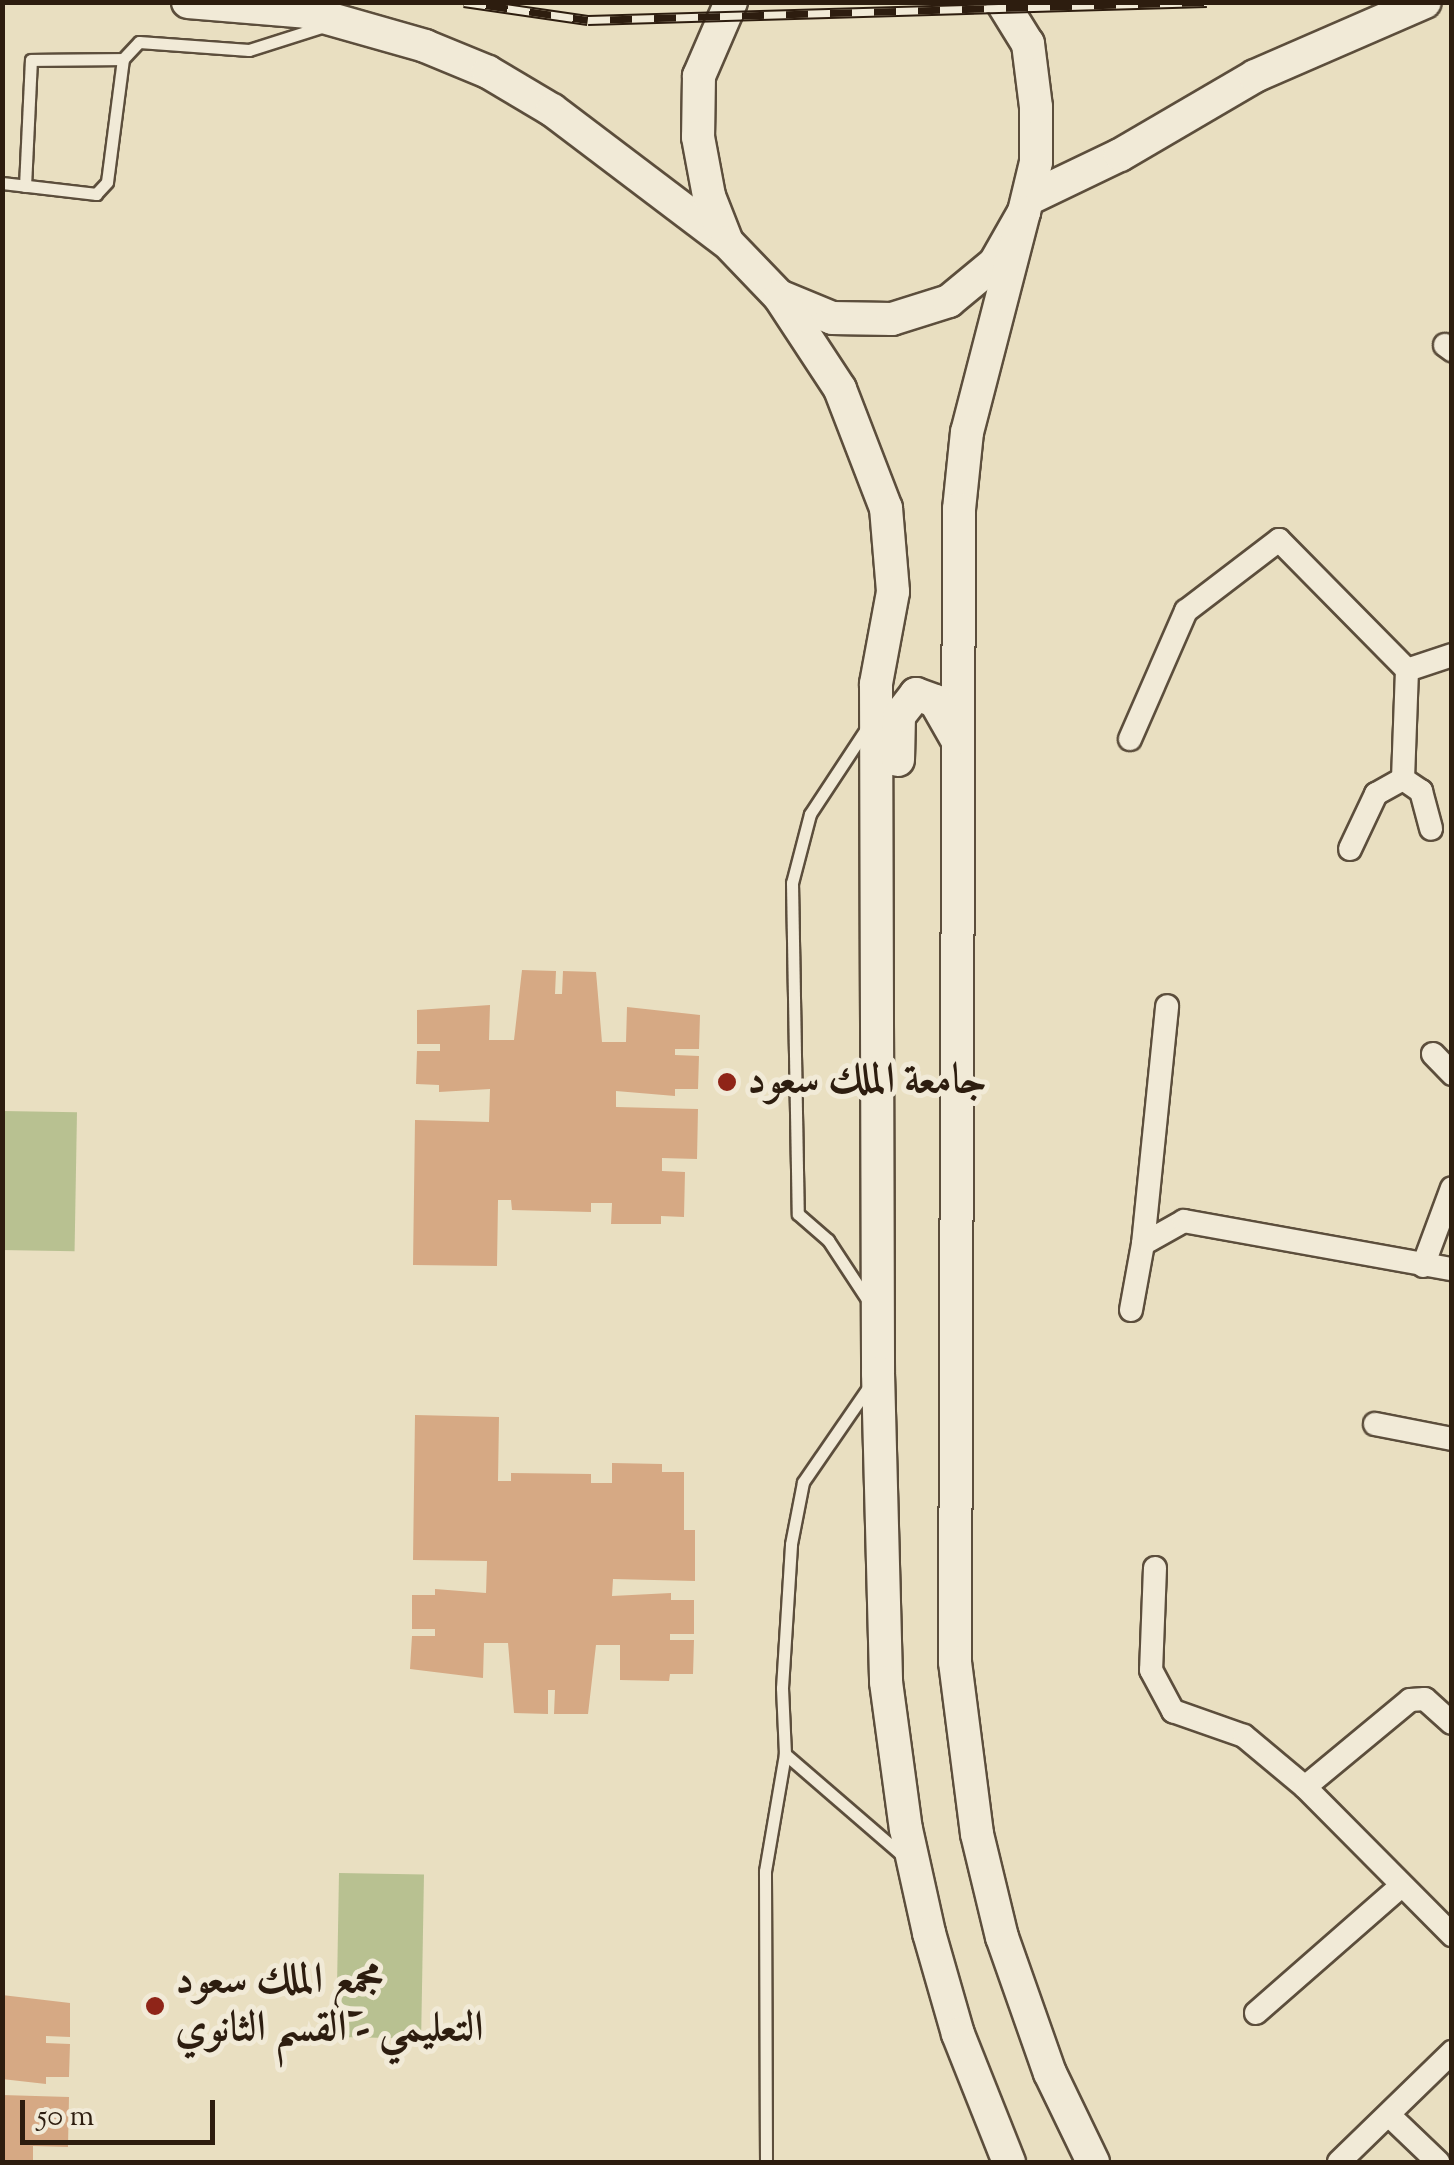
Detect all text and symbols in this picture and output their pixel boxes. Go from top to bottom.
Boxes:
place label: جامعة الملك سعود [747,1057,987,1107]
marker: جامعة الملك سعود [716,1071,738,1093]
place label: مجمع الملك سعود التعليمي - القسم الثانوي [175,1957,484,2056]
marker: مجمع الملك سعود التعليمي - القسم الثانوي [144,1995,166,2017]
scale bar [25,2080,220,2142]
text: 50 m [37,2096,94,2139]

